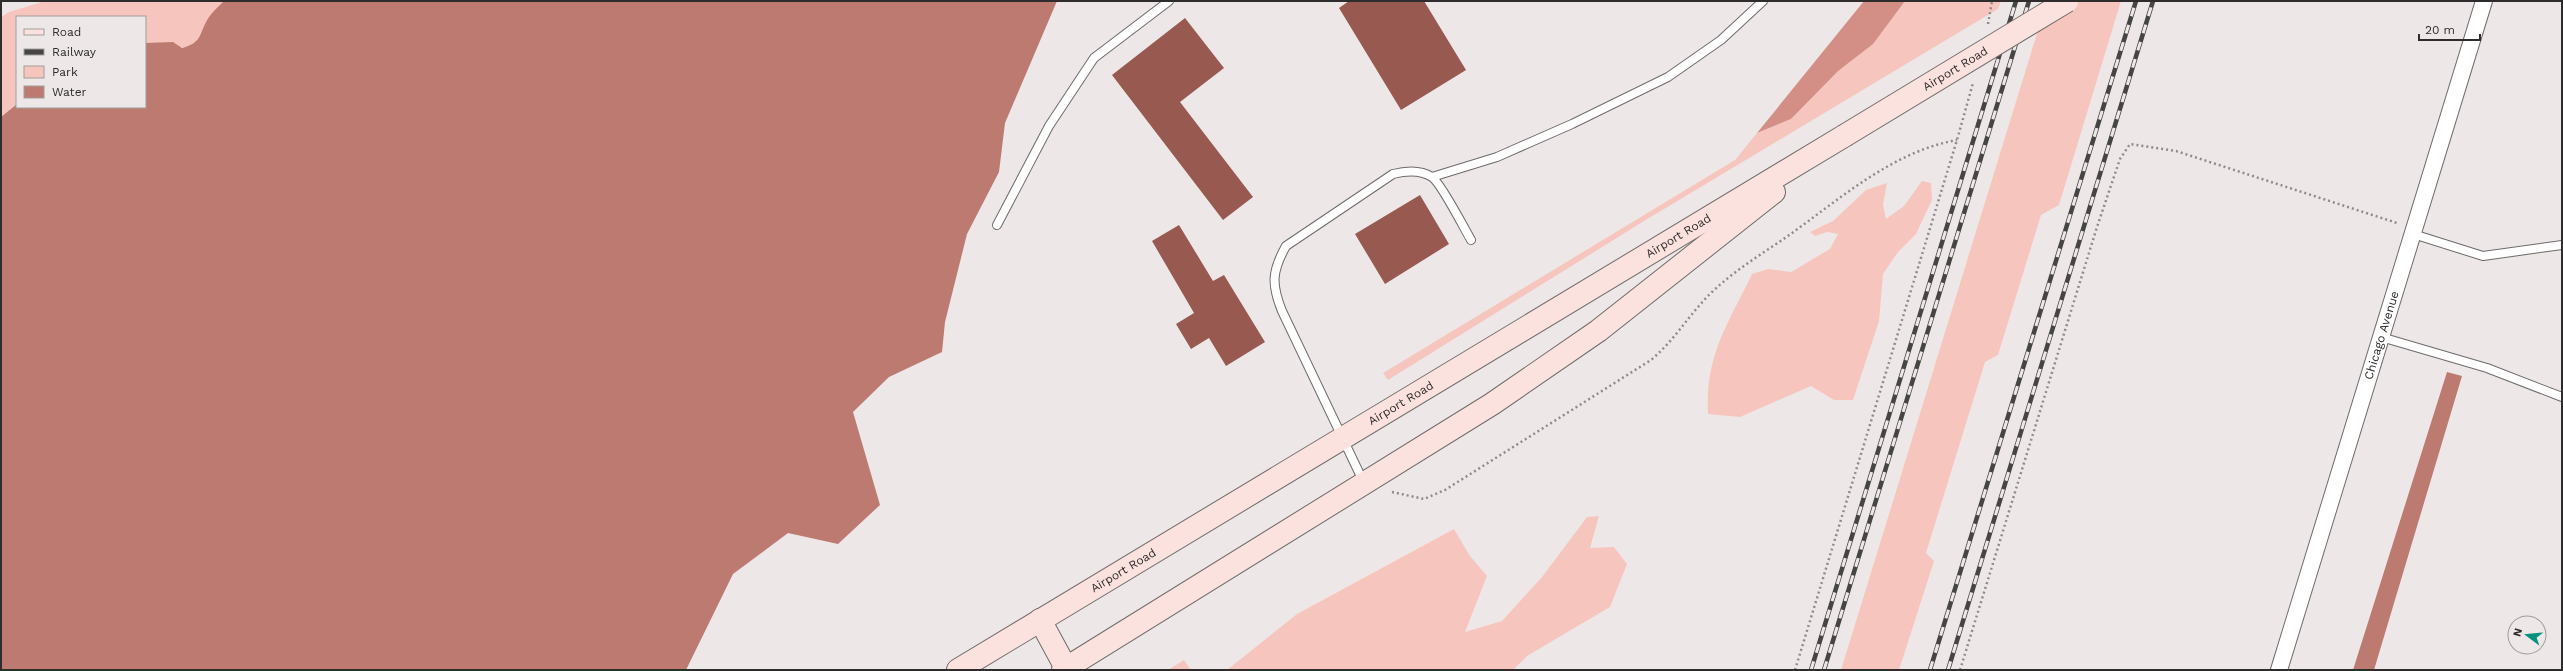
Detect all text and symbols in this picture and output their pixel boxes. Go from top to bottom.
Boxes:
legend [16,16,146,108]
scale bar [2419,16,2480,42]
text: 20 m [2425,23,2455,37]
text: Road [52,25,81,39]
street label: Airport Road [1920,44,1990,94]
text: Railway [52,45,97,59]
text: Park [52,65,78,79]
text: Water [52,85,87,99]
street label: Airport Road [1643,211,1713,261]
street label: Chicago Avenue [2361,289,2402,381]
street label: Airport Road [1366,378,1436,428]
street label: Airport Road [1088,545,1158,595]
north arrow [2507,615,2547,655]
text: N [2510,627,2525,638]

